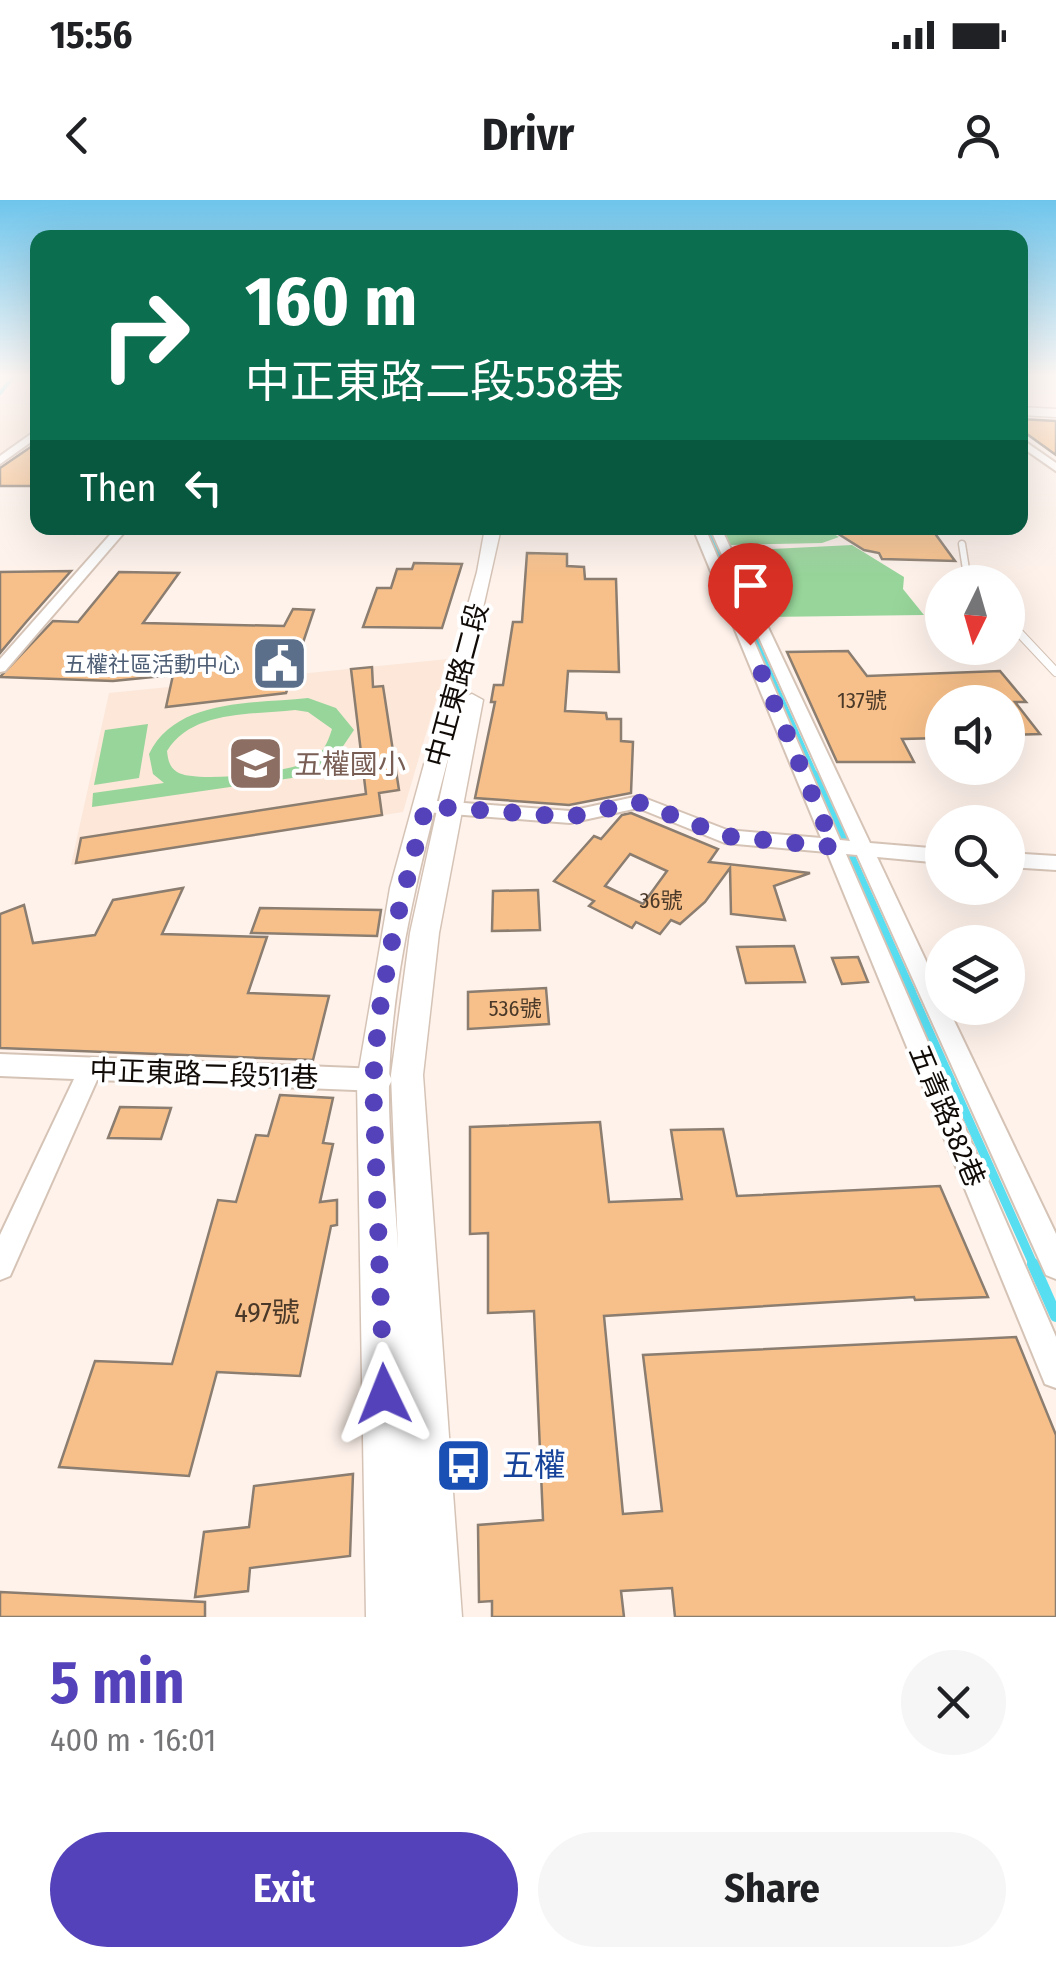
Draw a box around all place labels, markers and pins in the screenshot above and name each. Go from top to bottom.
pin [708,543,793,646]
public building icon: 五權社區活動中心 [249,634,309,694]
place label: 五權社區活動中心 [64,651,240,678]
school or university icon: 五權國小 [225,734,285,794]
place label: 五權國小 [294,748,406,781]
bus stop icon: 五權 [433,1435,493,1495]
place label: 五權 [502,1446,566,1484]

